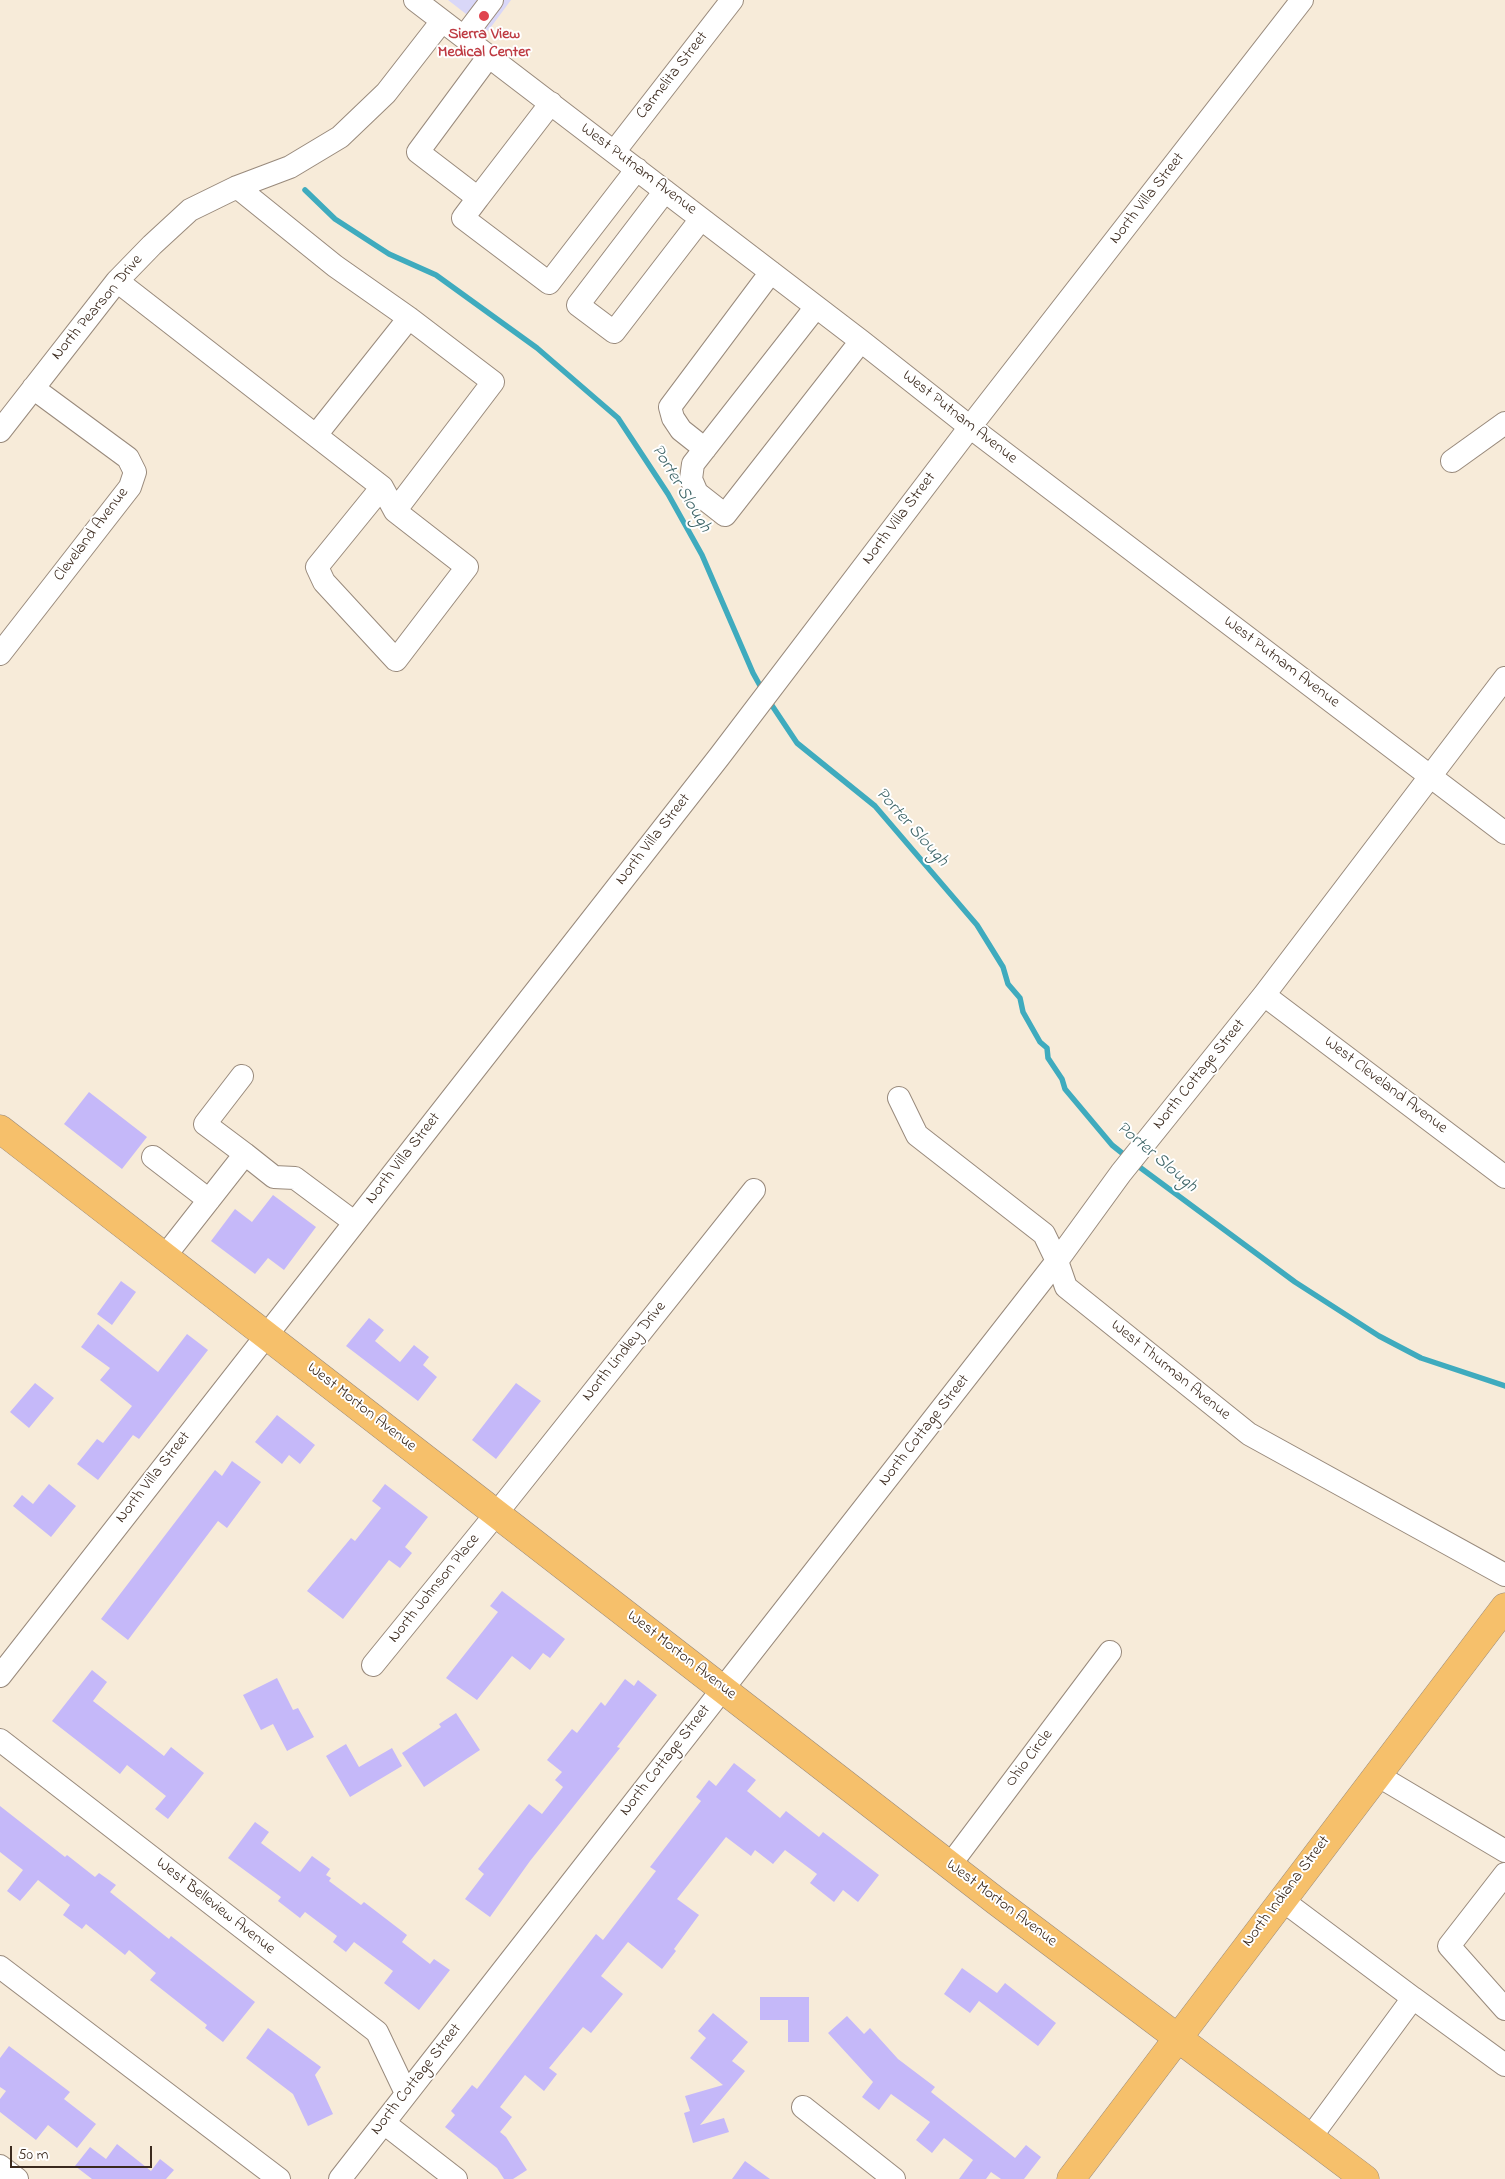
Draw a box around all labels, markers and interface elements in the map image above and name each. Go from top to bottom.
marker: Sierra View Medical Center [477,9,491,23]
place label: Sierra View Medical Center [438,25,530,63]
street label: Carmelita Street [633,28,713,124]
street label: West Putnam Avenue [576,120,700,220]
street label: North Villa Street [1106,150,1190,248]
street label: North Pearson Drive [48,251,148,365]
street label: West Putnam Avenue [898,367,1020,469]
water label: Porter Slough [645,441,715,537]
street label: North Villa Street [859,469,941,569]
street label: Cleveland Avenue [50,484,134,586]
street label: West Putnam Avenue [1219,613,1343,713]
water label: Porter Slough [870,784,952,872]
street label: North Villa Street [612,791,696,889]
street label: North Cottage Street [1150,1016,1250,1134]
street label: West Cleveland Avenue [1319,1033,1451,1139]
street label: North Villa Street [362,1110,446,1208]
water label: Porter Slough [1111,1118,1201,1198]
street label: North Lindley Drive [579,1298,671,1406]
street label: West Thurman Avenue [1106,1317,1234,1425]
street label: West Morton Avenue [302,1359,420,1457]
street label: North Cottage Street [875,1371,975,1491]
street label: North Villa Street [112,1429,196,1527]
street label: North Johnson Place [385,1531,485,1647]
street label: West Morton Avenue [622,1607,740,1705]
street label: North Cottage Street [616,1701,716,1821]
street label: Ohio Circle [1002,1727,1058,1791]
street label: North Indiana Street [1239,1833,1335,1951]
street label: West Belleview Avenue [152,1854,278,1960]
street label: West Morton Avenue [942,1856,1060,1952]
street label: North Cottage Street [367,2020,467,2140]
scale bar [12,2136,155,2168]
text: 50 m [18,2144,48,2166]

